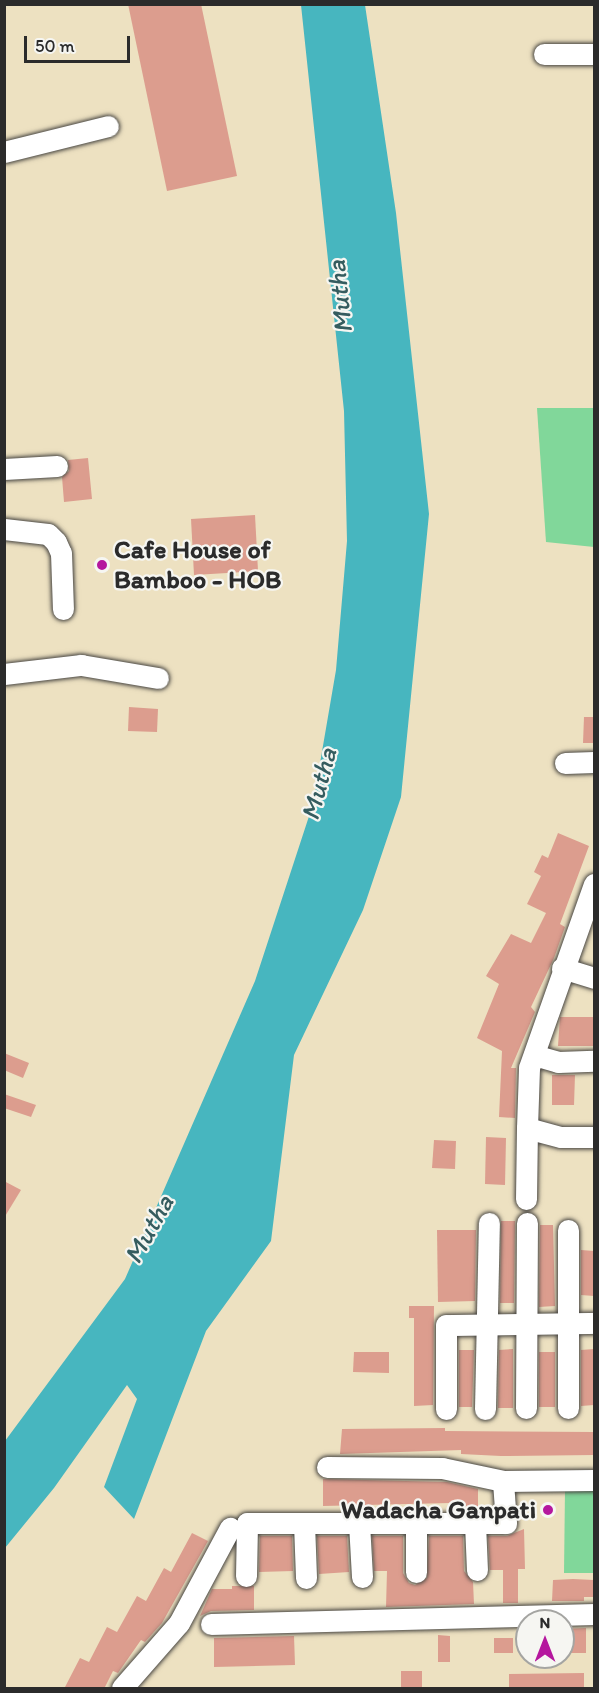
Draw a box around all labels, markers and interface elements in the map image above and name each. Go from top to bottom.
scale bar [27,24,134,62]
text: 50 m [35,35,75,57]
water label: Mutha [319,259,359,335]
place label: Cafe House of Bamboo - HOB [114,534,282,596]
marker: Cafe House of Bamboo - HOB [95,558,109,572]
water label: Mutha [293,744,343,824]
water label: Mutha [116,1189,180,1269]
place label: Wadacha Ganpati [341,1494,536,1526]
marker: Wadacha Ganpati [541,1503,555,1517]
north arrow [515,1609,575,1669]
text: N [540,1613,550,1632]

